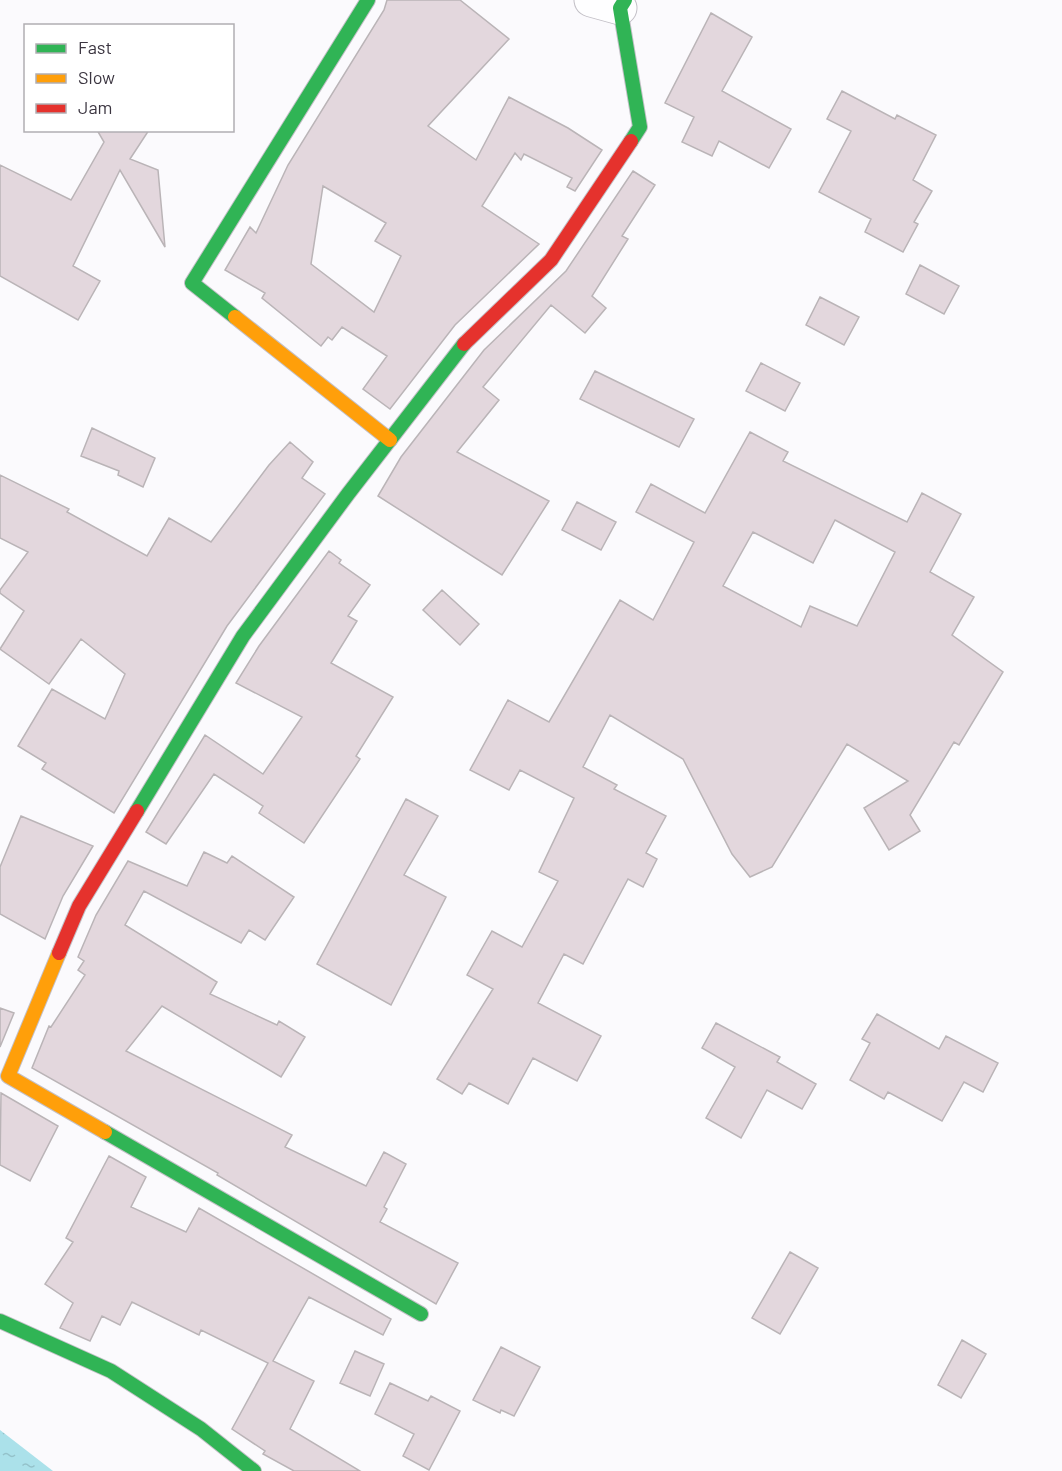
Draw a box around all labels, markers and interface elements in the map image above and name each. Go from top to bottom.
legend [24,24,234,132]
text: Fast [78,36,112,58]
text: Slow [78,66,115,88]
text: Jam [78,96,112,118]

